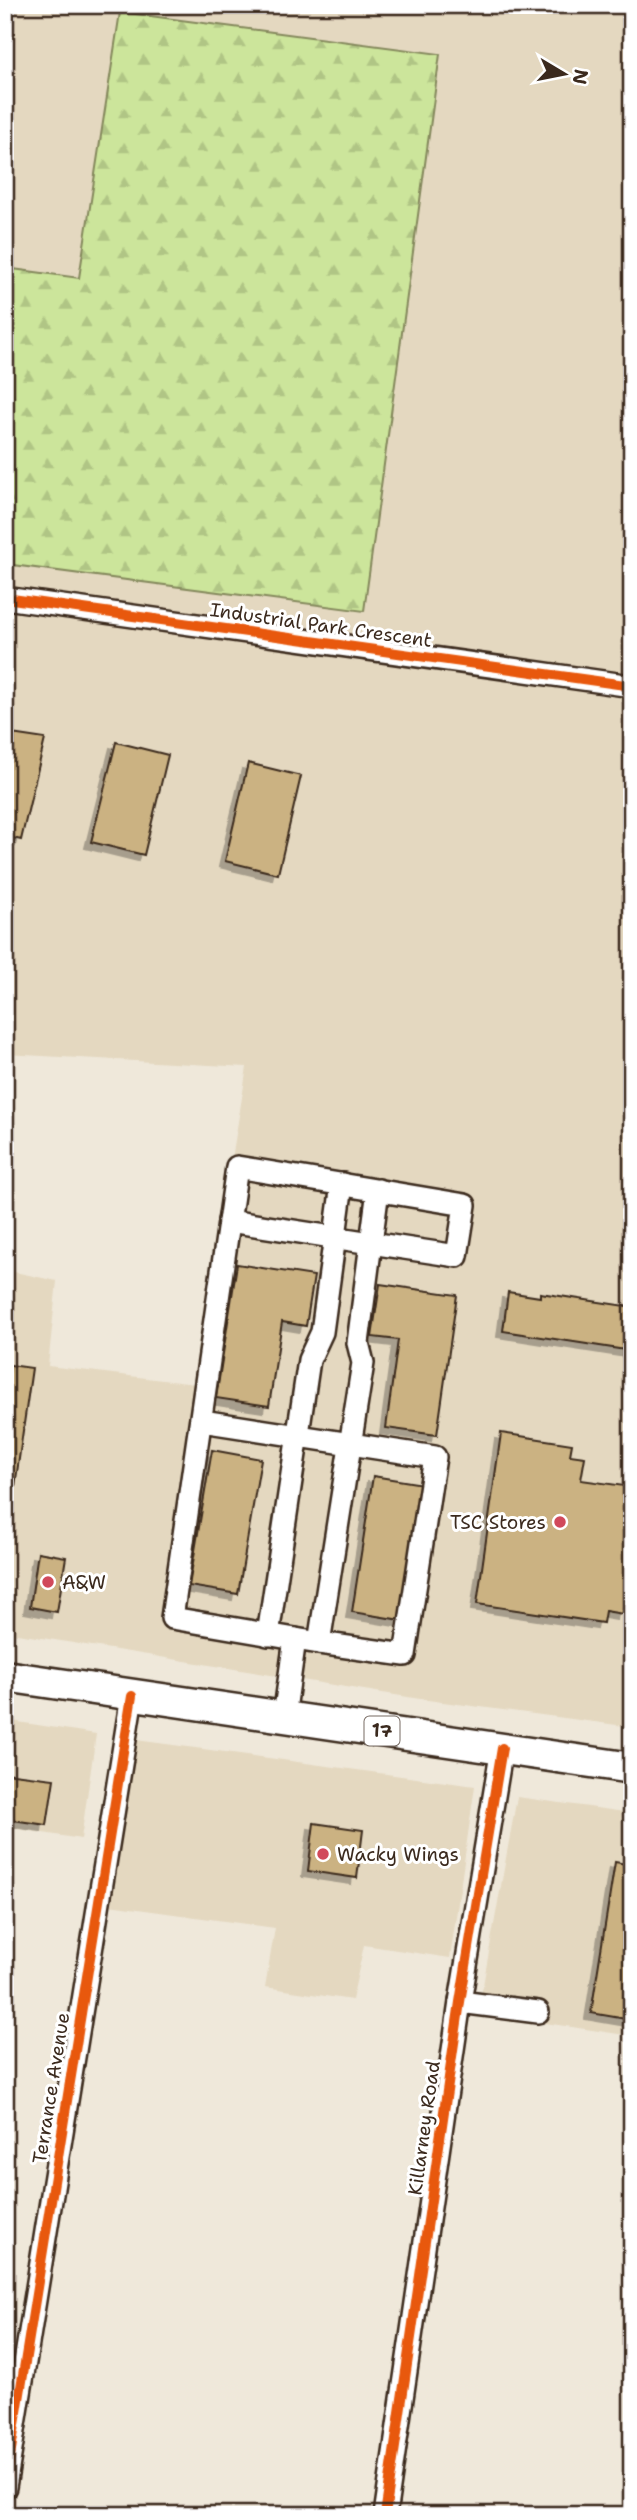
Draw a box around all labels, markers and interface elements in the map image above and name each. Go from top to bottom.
north arrow [528,38,598,108]
text: N [567,67,594,86]
street label: Industrial Park Crescent [208,597,434,653]
place label: TSC Stores [450,1510,546,1535]
marker: TSC Stores [552,1514,568,1530]
place label: A&W [62,1570,106,1595]
marker: A&W [40,1574,56,1590]
road number: 17 [364,1716,400,1746]
place label: Wacky Wings [337,1842,459,1867]
marker: Wacky Wings [315,1846,331,1862]
street label: Terrance Avenue [27,2011,75,2165]
street label: Killarney Road [402,2059,446,2197]

